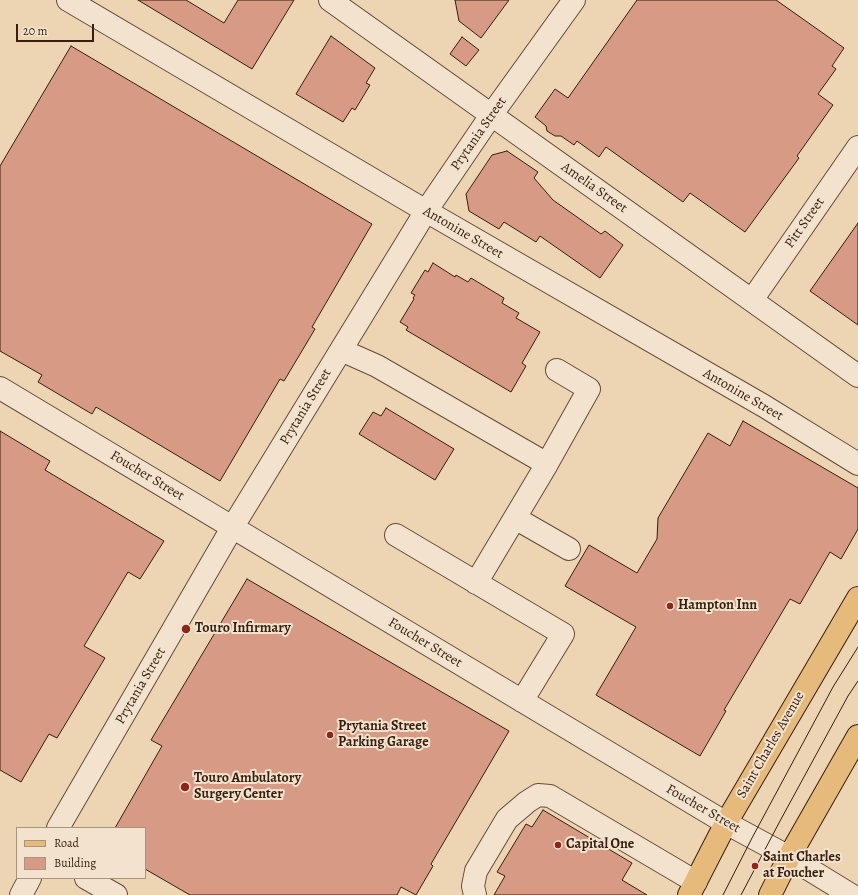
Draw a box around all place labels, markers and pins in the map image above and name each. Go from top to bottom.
place label: Hampton Inn [678,598,757,614]
marker: Hampton Inn [665,601,675,611]
place label: Touro Infirmary [195,621,291,637]
marker: Touro Infirmary [180,623,192,635]
place label: Prytania Street Parking Garage [338,719,429,752]
marker: Prytania Street Parking Garage [325,730,335,740]
place label: Touro Ambulatory Surgery Center [194,771,301,804]
marker: Touro Ambulatory Surgery Center [179,781,191,793]
place label: Capital One [566,837,634,853]
marker: Capital One [553,840,563,850]
place label: Saint Charles at Foucher [763,850,841,882]
marker: Saint Charles at Foucher [750,861,760,871]

